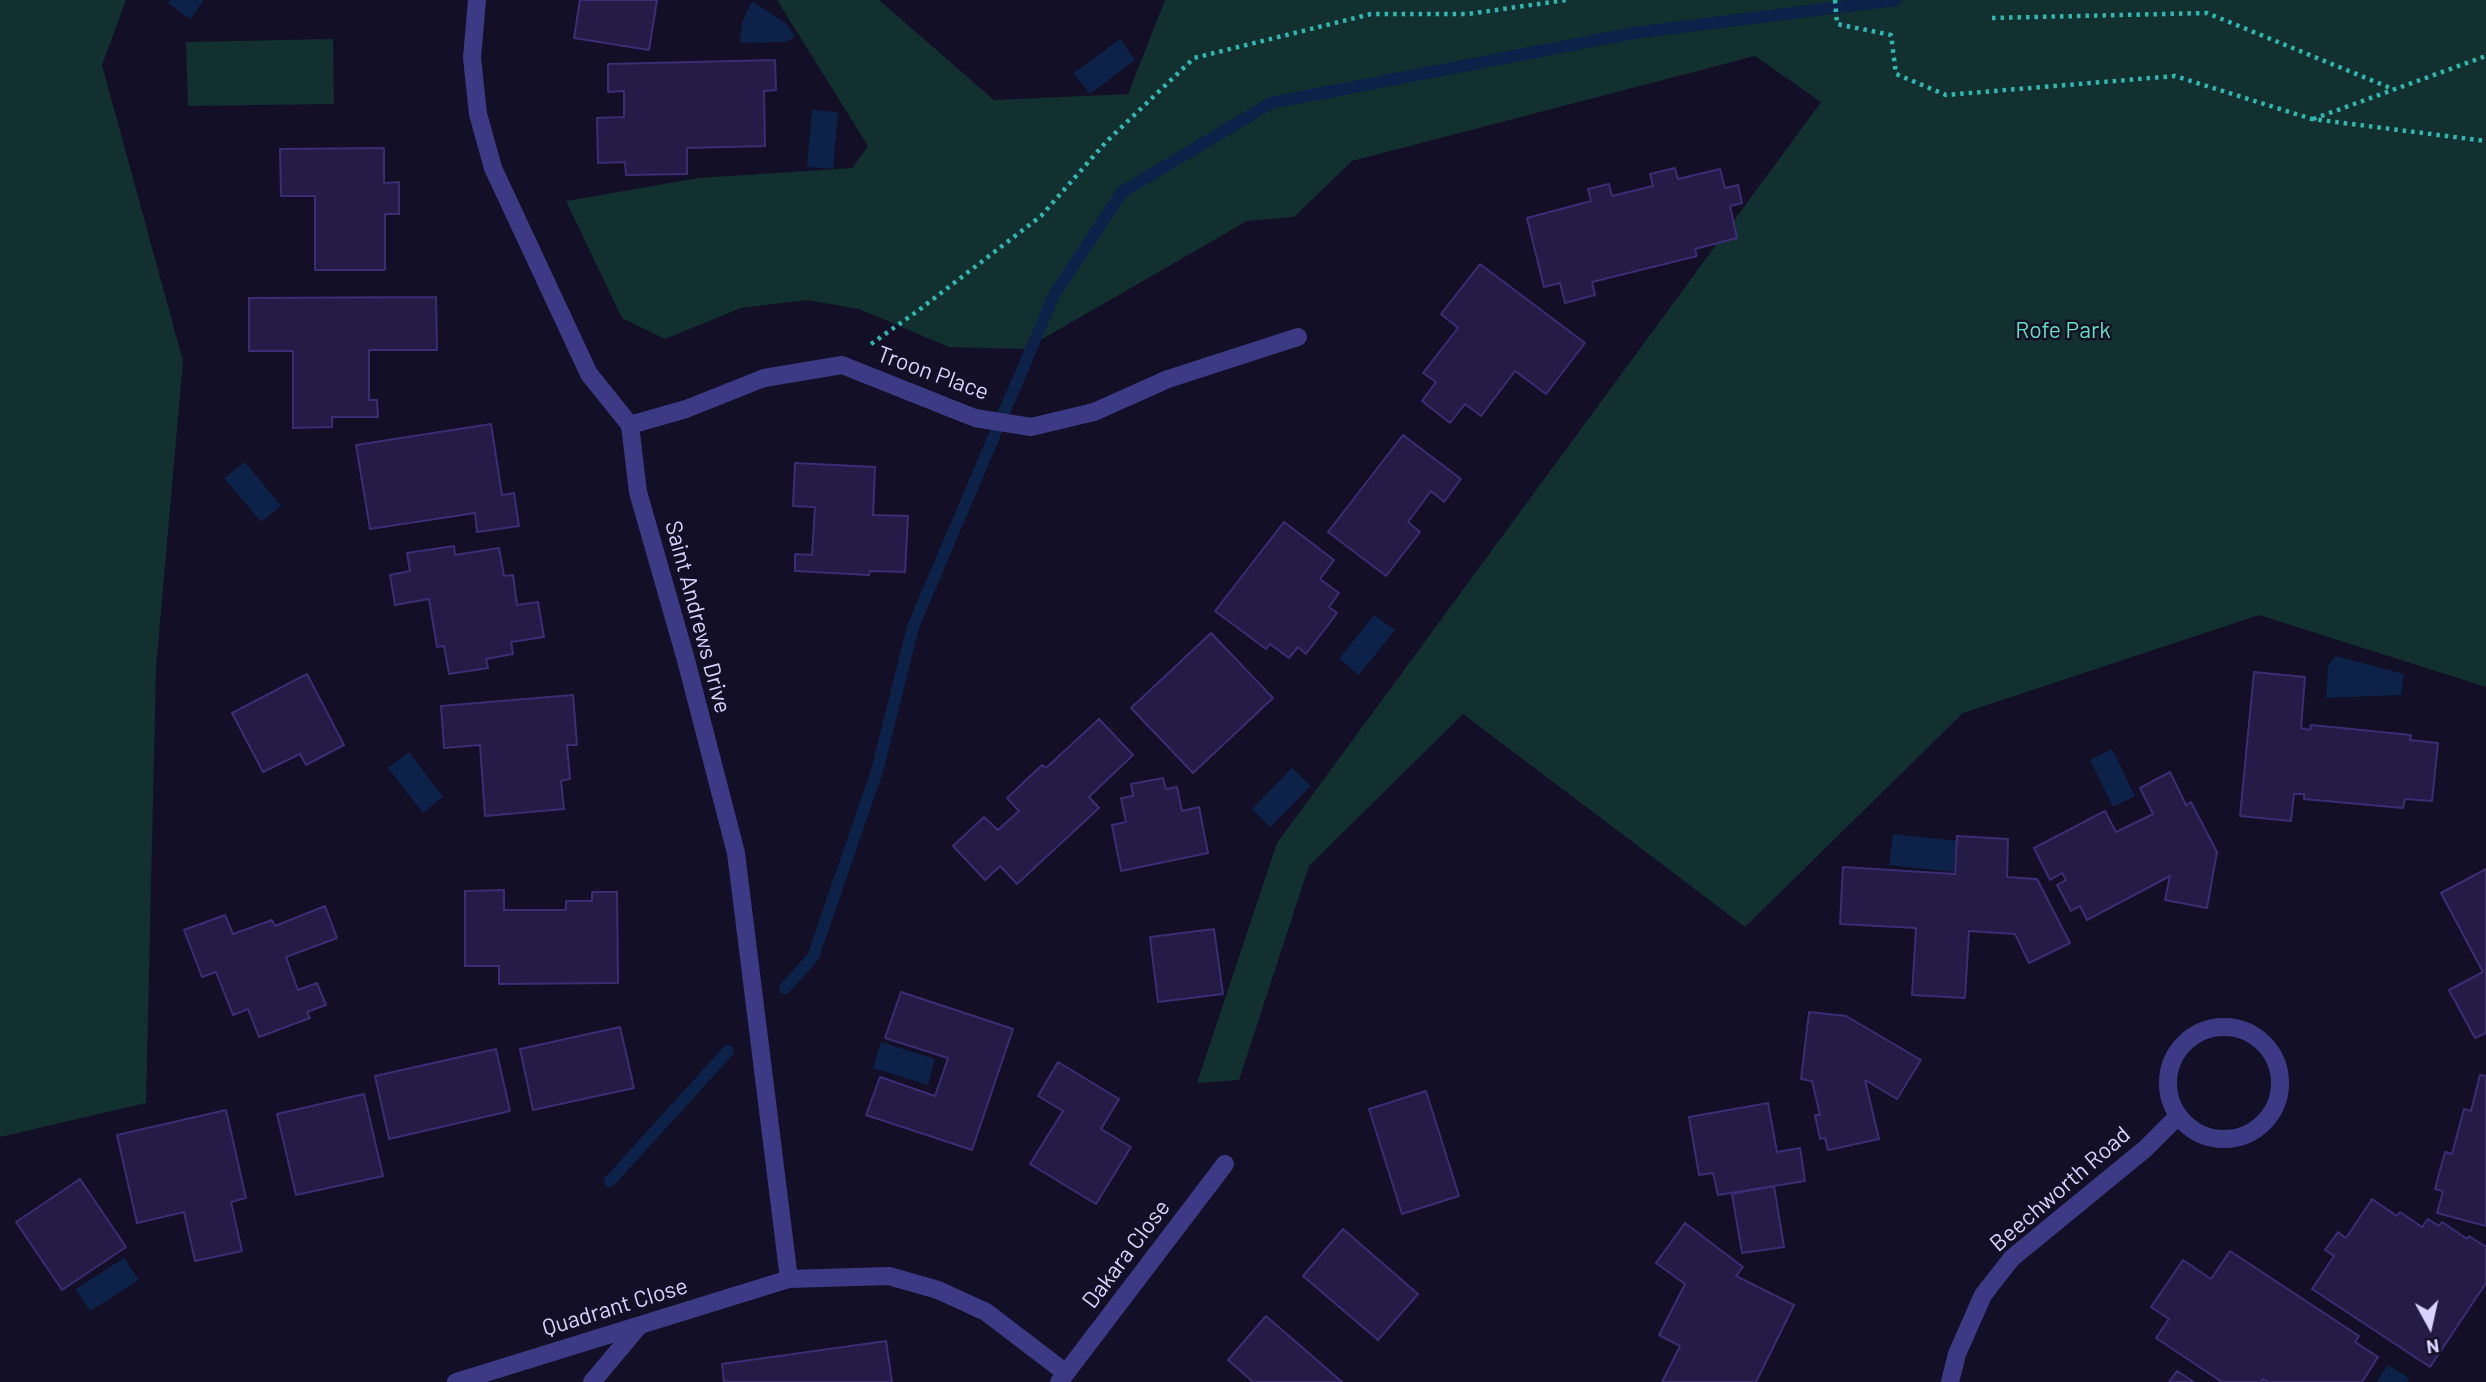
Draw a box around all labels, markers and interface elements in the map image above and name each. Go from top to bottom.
park label: Rofe Park [2015,316,2111,344]
street label: Troon Place [873,340,993,406]
street label: Saint Andrews Drive [659,518,737,716]
street label: Beechworth Road [1984,1121,2136,1257]
street label: Dakara Close [1076,1194,1176,1314]
street label: Quadrant Close [539,1272,691,1342]
north arrow [2395,1291,2465,1361]
text: N [2425,1335,2441,1360]

